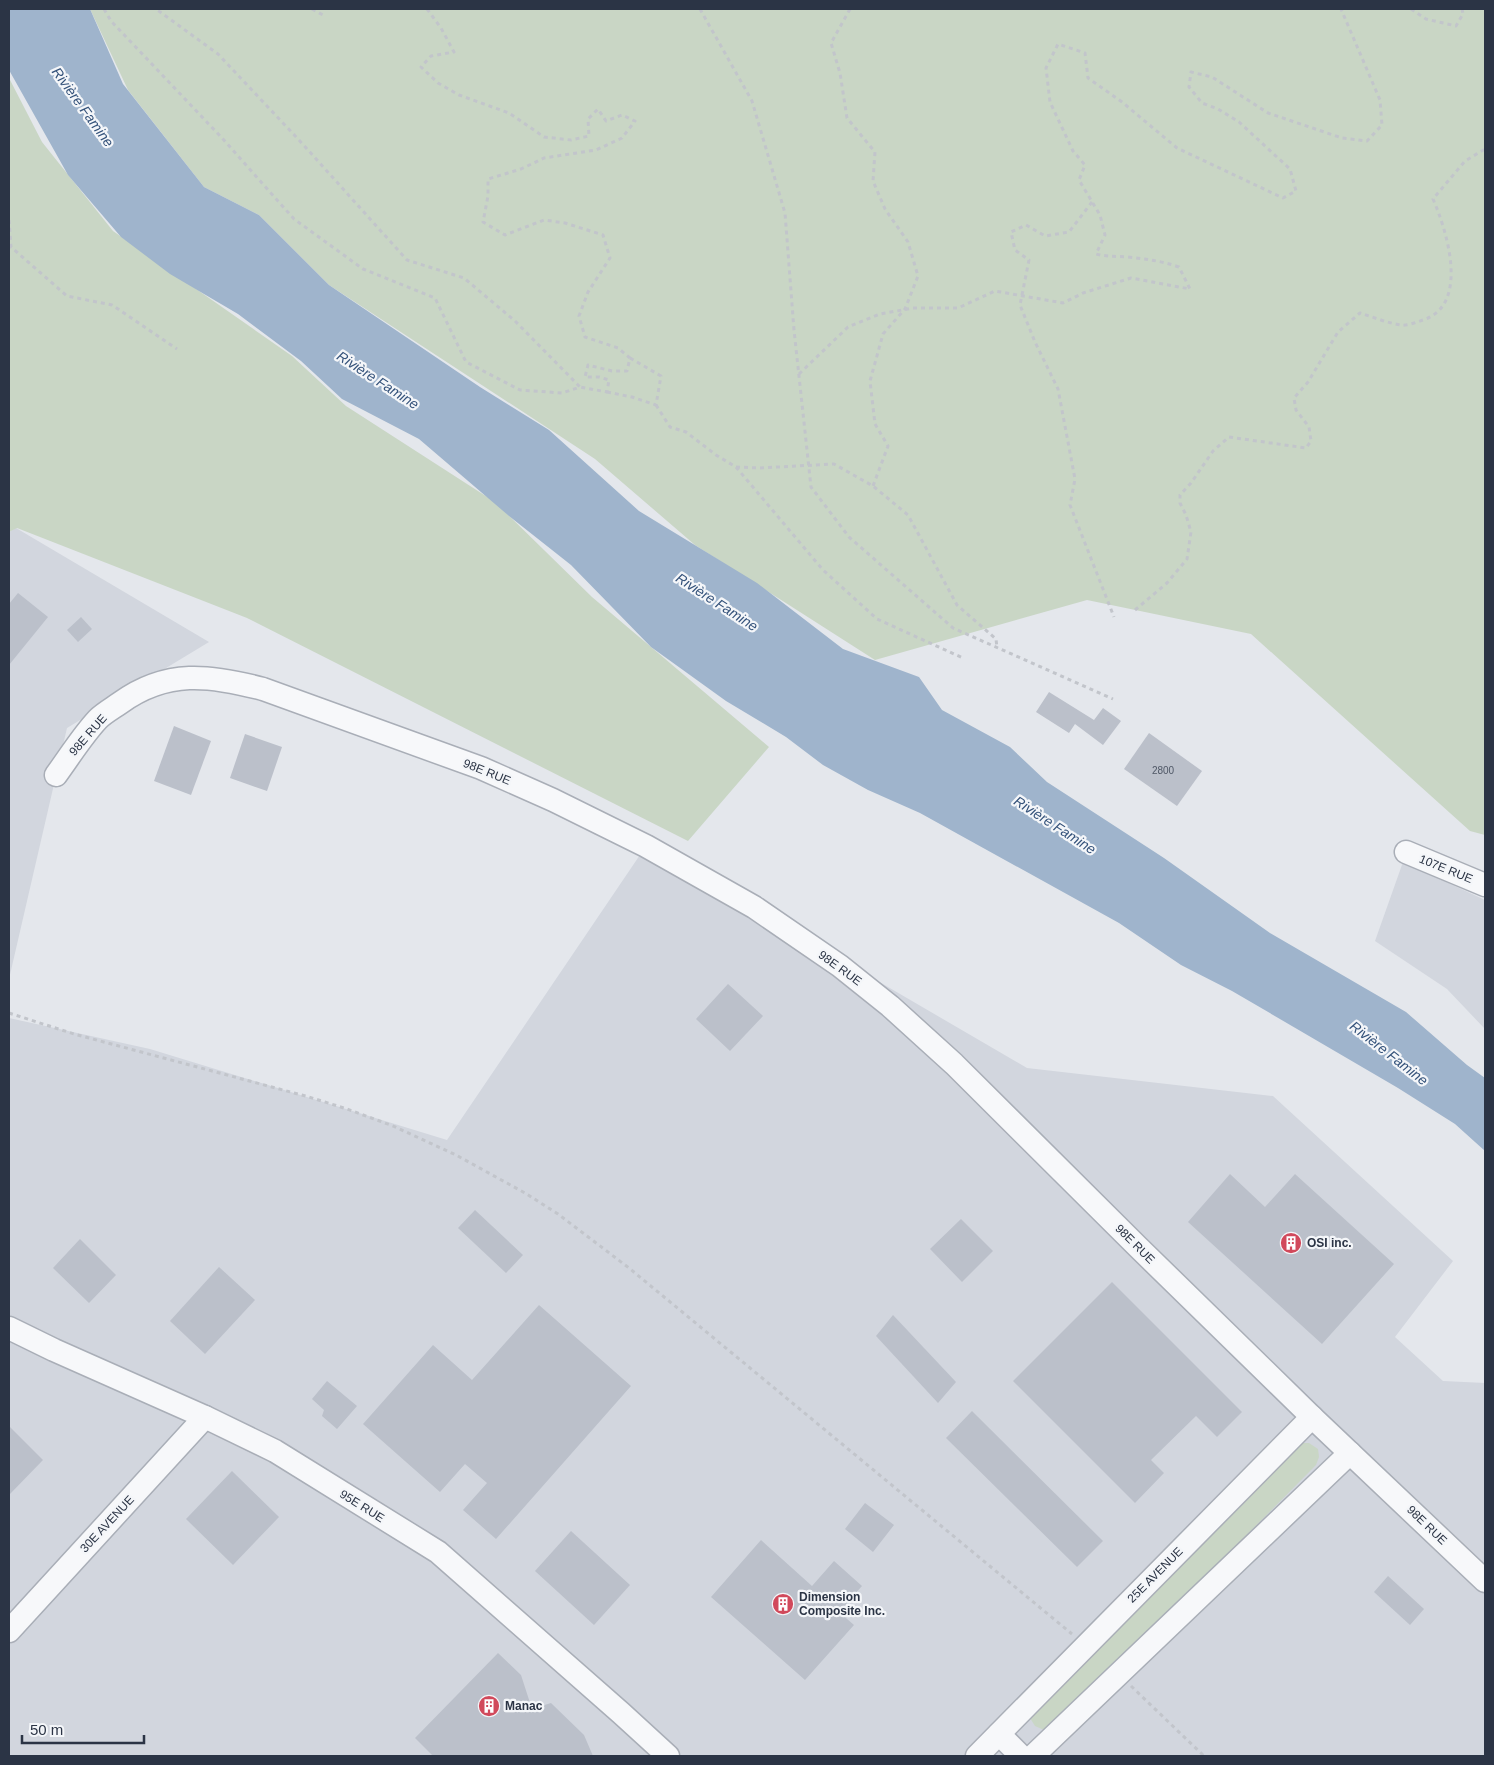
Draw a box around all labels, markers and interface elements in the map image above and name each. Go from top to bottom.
water label: Rivière Famine [49,64,117,150]
water label: Rivière Famine [334,348,422,412]
water label: Rivière Famine [673,570,761,634]
street label: 98E RUE [66,712,110,758]
street label: 98E RUE [461,756,513,788]
house number: 2800 [1152,765,1175,776]
water label: Rivière Famine [1011,793,1099,857]
street label: 107E RUE [1417,852,1475,886]
street label: 98E RUE [816,948,864,988]
water label: Rivière Famine [1347,1018,1431,1088]
street label: 98E RUE [1112,1221,1158,1267]
building icon: OSI inc. [1279,1231,1303,1255]
place label: OSI inc. [1307,1236,1352,1250]
street label: 95E RUE [337,1487,387,1525]
street label: 30E AVENUE [77,1493,137,1555]
street label: 98E RUE [1404,1503,1450,1547]
street label: 25E AVENUE [1124,1544,1186,1606]
place label: Dimension Composite Inc. [799,1590,885,1618]
building icon: Dimension Composite Inc. [771,1592,795,1616]
building icon: Manac [477,1694,501,1718]
place label: Manac [505,1699,543,1713]
scale bar [22,1712,145,1744]
text: 50 m [30,1721,63,1738]

